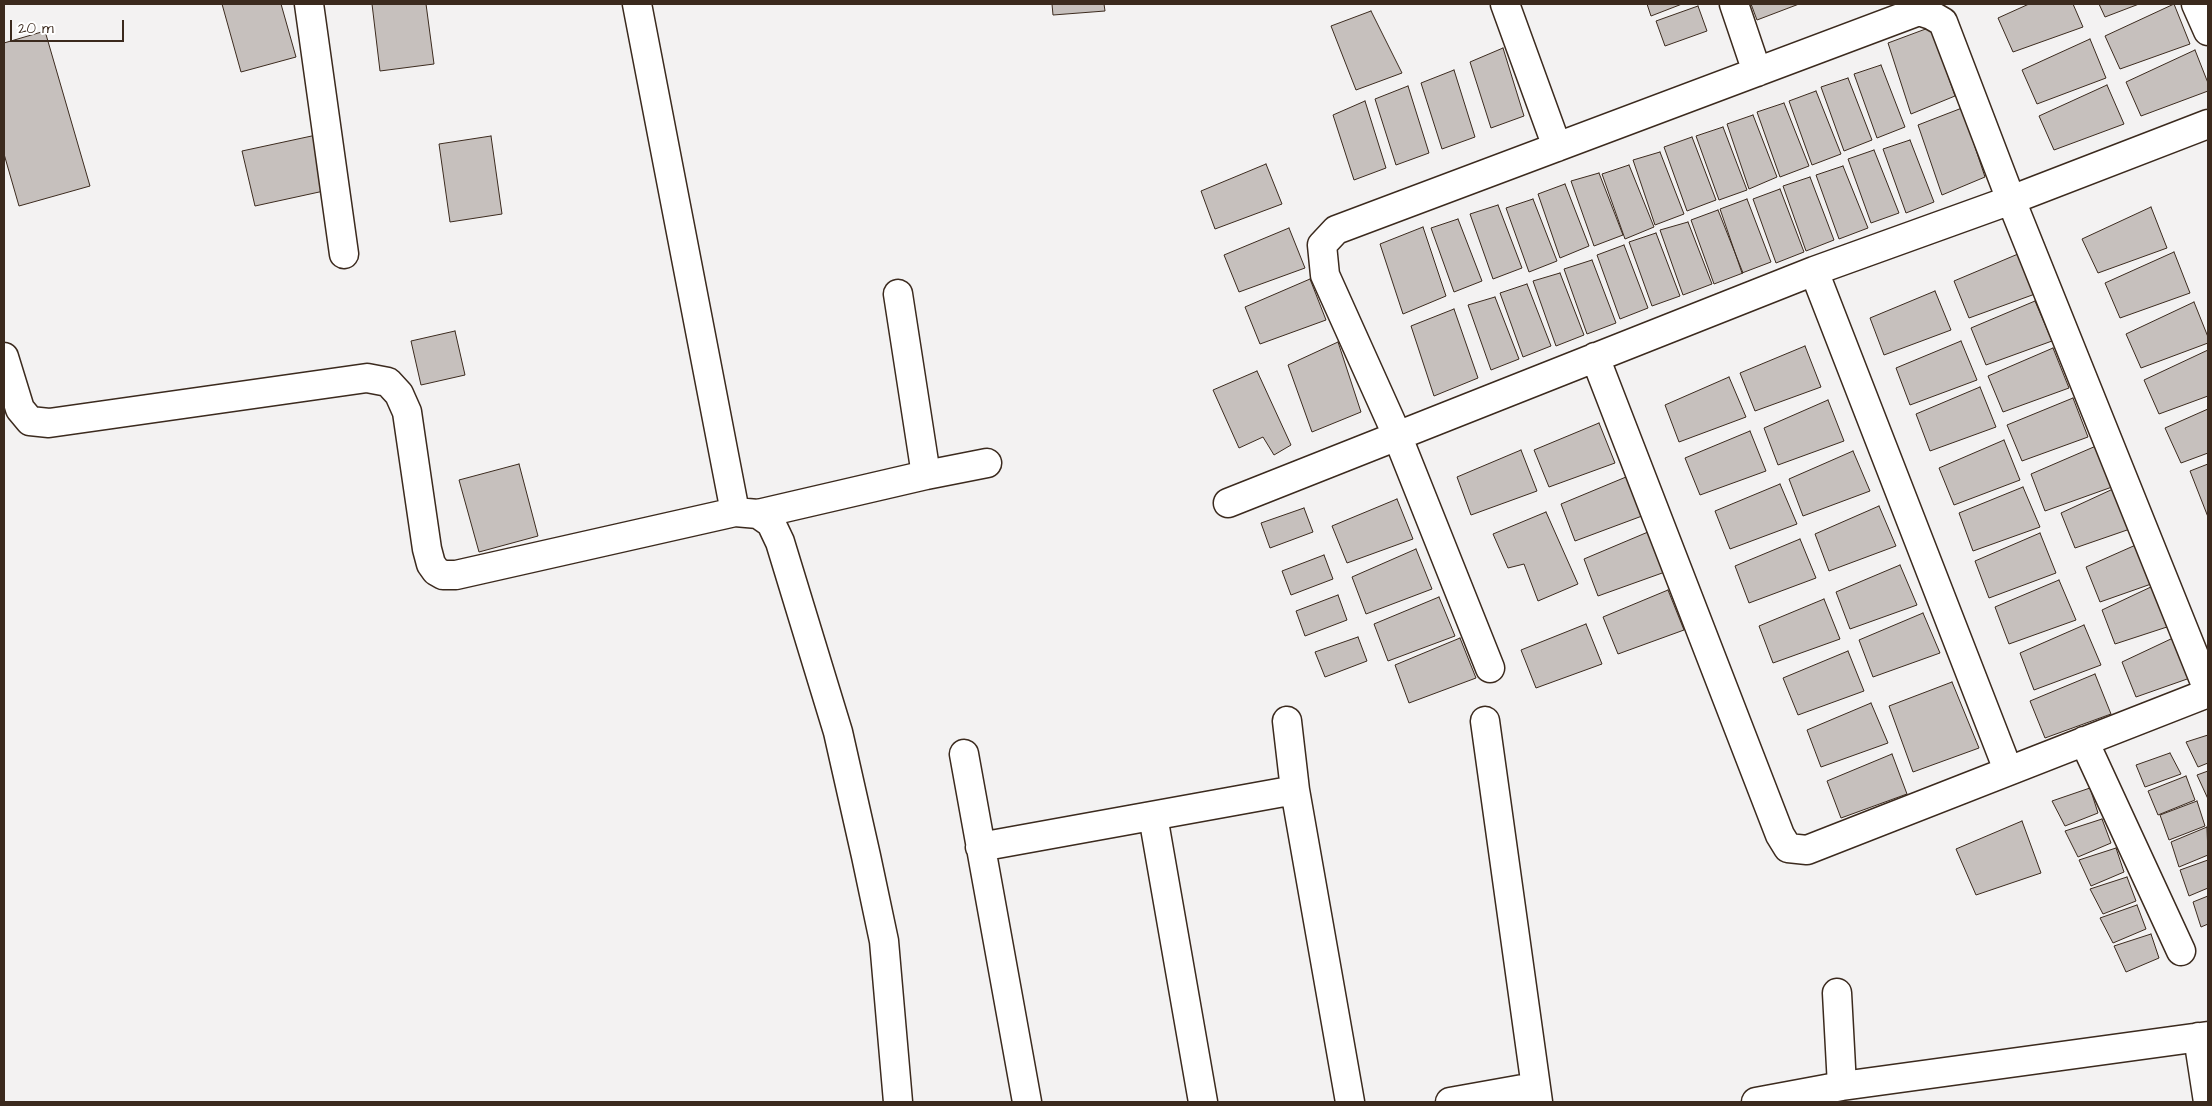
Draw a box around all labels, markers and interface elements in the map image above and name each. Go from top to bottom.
scale bar [12,10,126,42]
text: 20 m [18,18,54,39]

